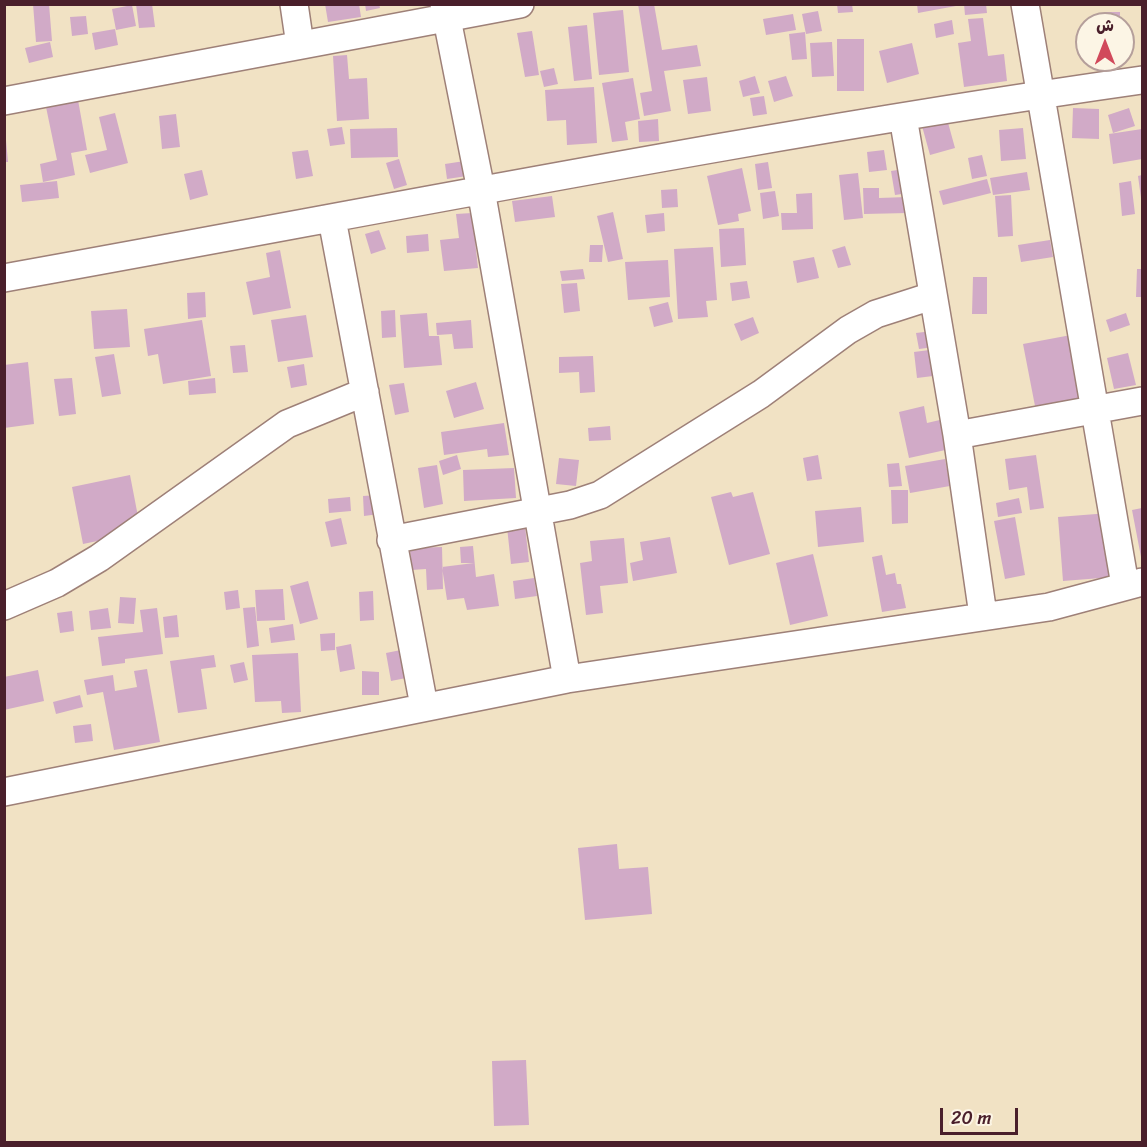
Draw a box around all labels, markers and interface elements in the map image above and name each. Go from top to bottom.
text: ش [1096,11,1114,40]
north arrow [1075,12,1135,72]
scale bar [943,1096,1021,1134]
text: 20 m [951,1102,991,1134]

